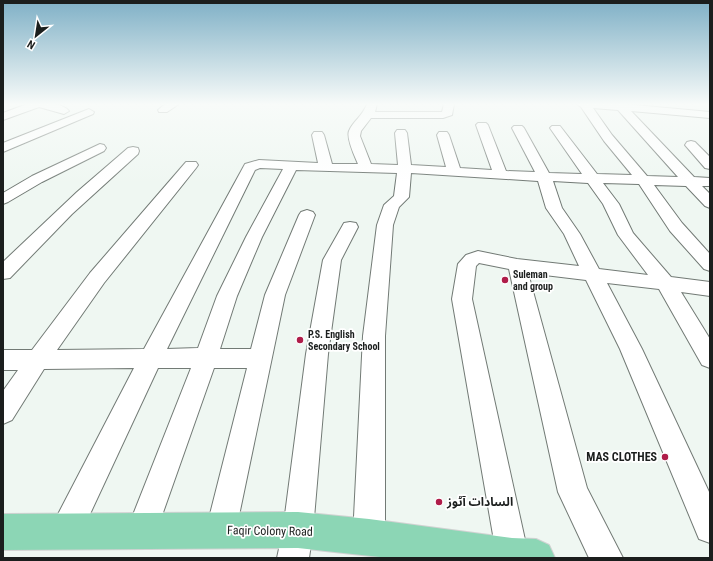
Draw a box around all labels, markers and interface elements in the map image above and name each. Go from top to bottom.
north arrow [16,16,56,56]
text: N [25,37,37,52]
place label: Suleman and group [513,269,553,292]
marker: Suleman and group [500,275,510,285]
place label: P.S. English Secondary School [308,329,380,352]
marker: P.S. English Secondary School [295,335,305,345]
place label: MAS CLOTHES [586,450,658,464]
marker: MAS CLOTHES [660,452,670,462]
place label: السادات آٹوز [446,495,513,509]
marker: السادات آٹوز [434,497,444,507]
street label: Faqir Colony Road [227,523,313,539]

